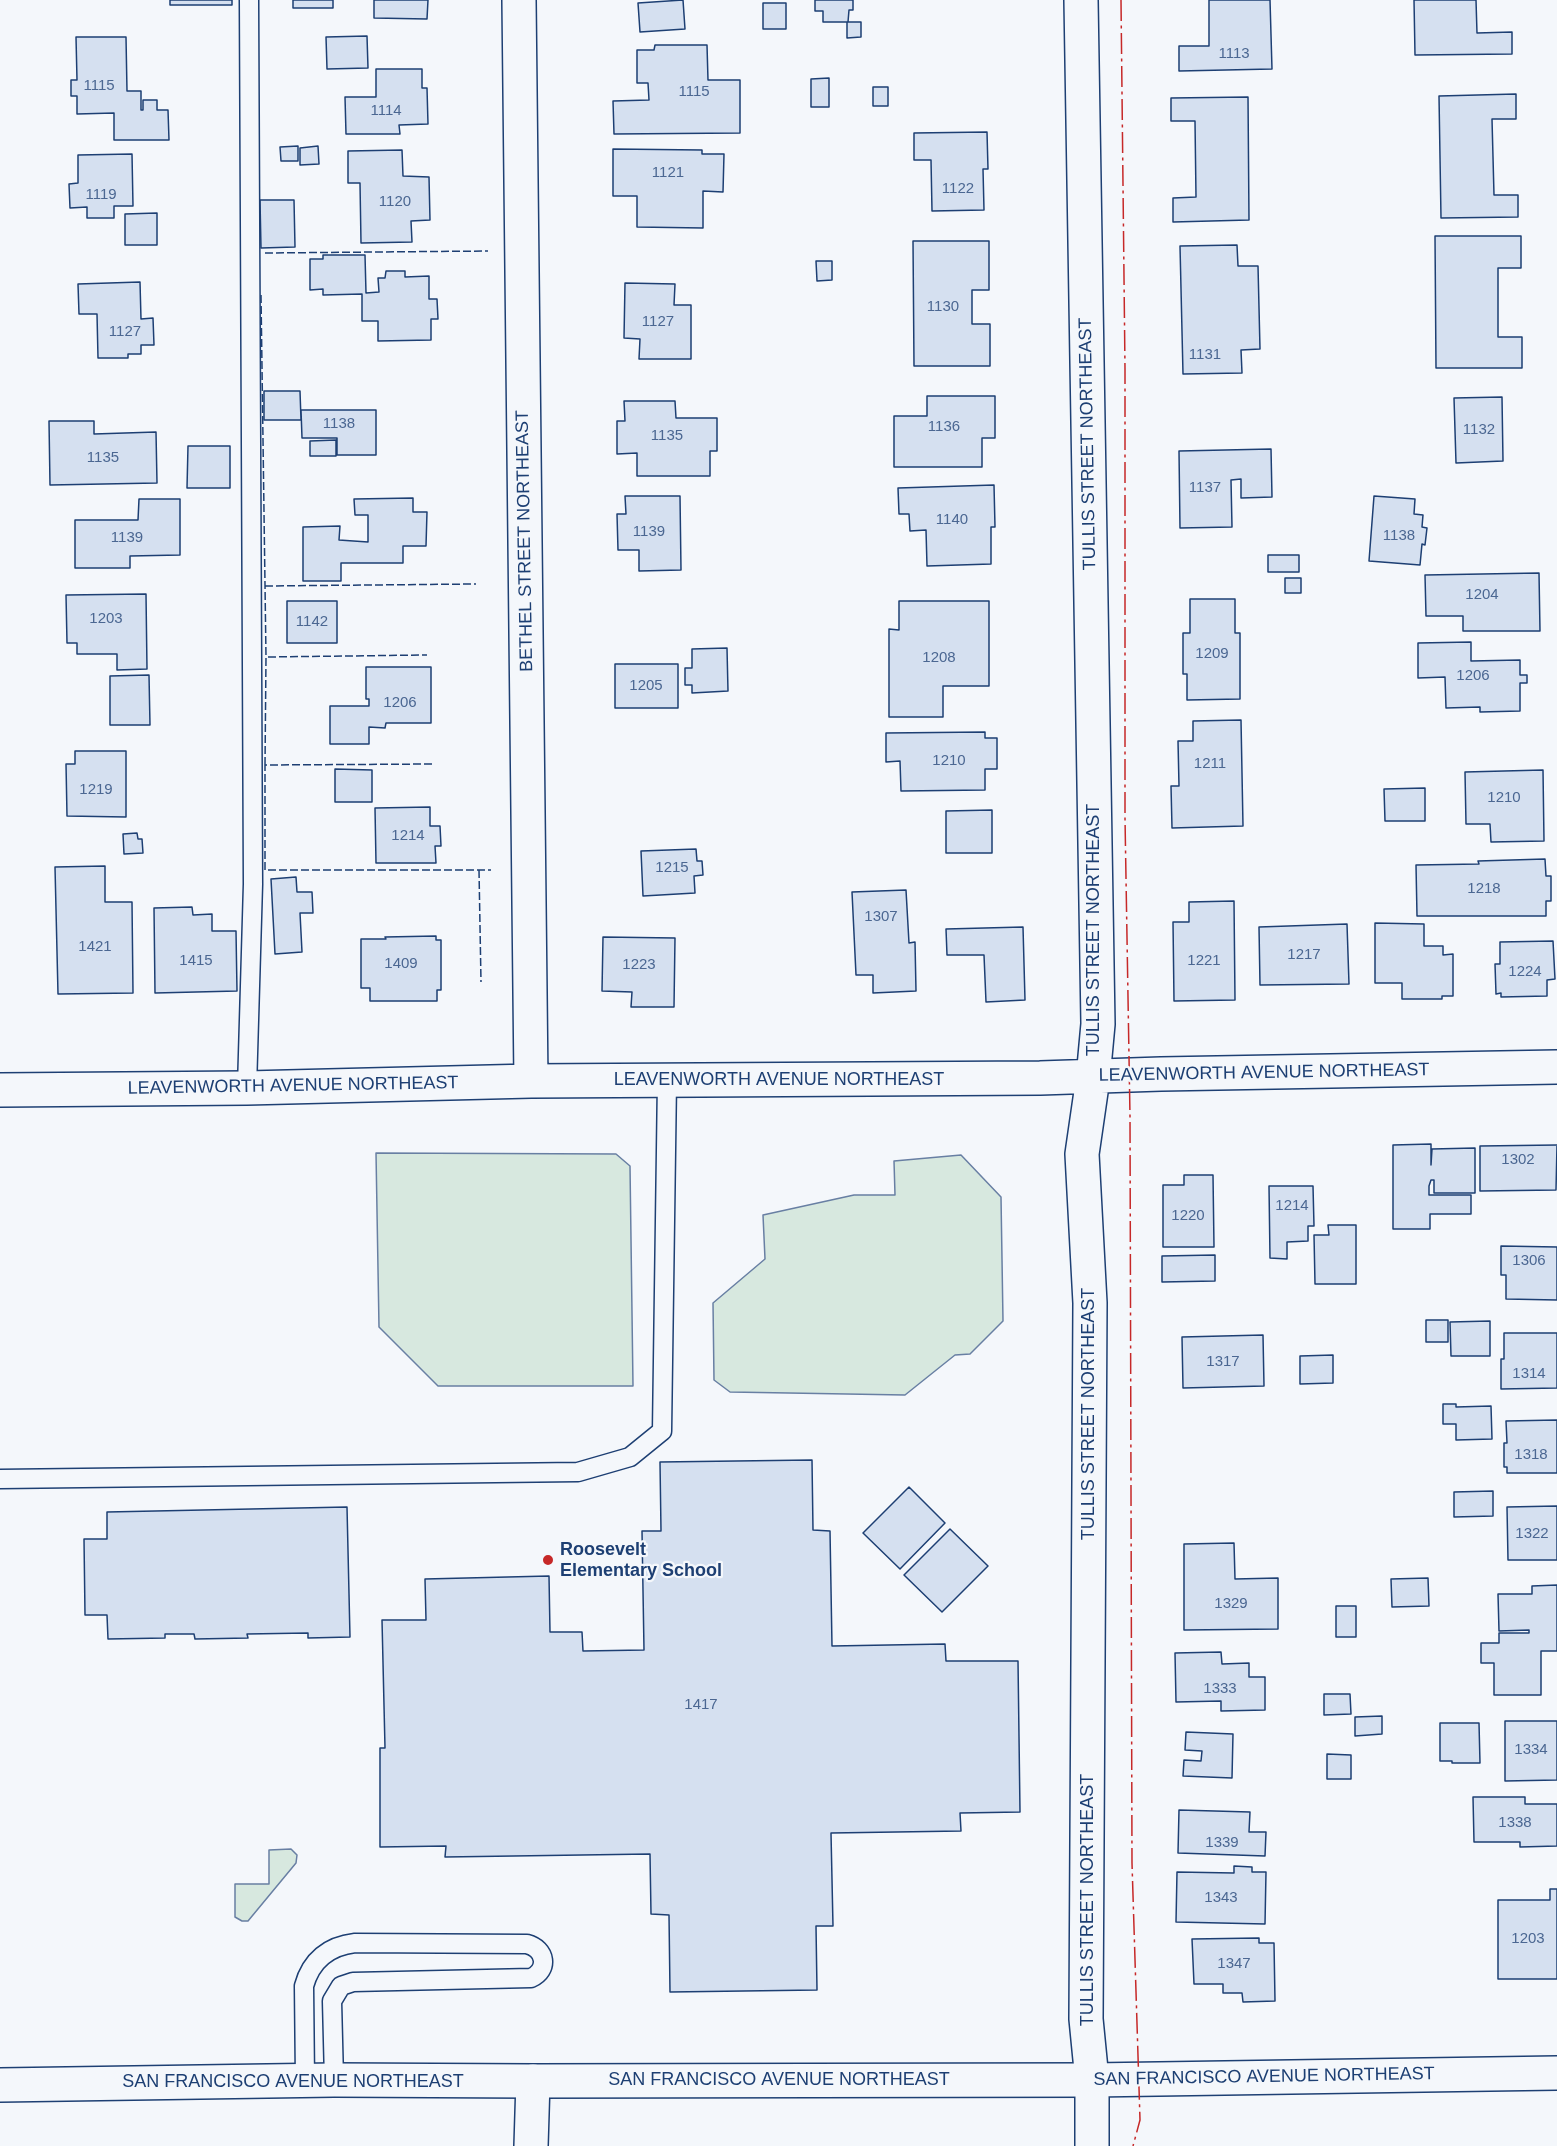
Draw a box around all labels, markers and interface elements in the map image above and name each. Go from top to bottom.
house number: 1113 [1218,45,1250,63]
house number: 1115 [83,77,115,95]
house number: 1115 [678,83,710,101]
house number: 1114 [370,102,402,120]
house number: 1121 [652,164,684,182]
house number: 1122 [942,180,974,198]
house number: 1119 [85,186,117,204]
house number: 1120 [379,193,411,211]
house number: 1130 [927,298,959,316]
house number: 1127 [642,313,674,331]
street label: TULLIS STREET NORTHEAST [1075,317,1101,571]
house number: 1127 [109,323,141,341]
house number: 1131 [1189,346,1221,364]
street label: BETHEL STREET NORTHEAST [512,410,538,672]
house number: 1138 [323,415,355,433]
house number: 1136 [928,418,960,436]
house number: 1132 [1463,421,1495,439]
house number: 1135 [651,427,683,445]
house number: 1135 [87,449,119,467]
house number: 1137 [1189,479,1221,497]
house number: 1140 [936,511,968,529]
house number: 1139 [633,523,665,541]
house number: 1138 [1383,527,1415,545]
house number: 1139 [111,529,143,547]
house number: 1204 [1465,586,1499,604]
house number: 1203 [89,610,123,628]
house number: 1142 [296,613,328,631]
house number: 1209 [1195,645,1229,663]
house number: 1208 [922,649,956,667]
house number: 1206 [1456,667,1490,685]
house number: 1205 [629,677,663,695]
house number: 1206 [383,694,417,712]
house number: 1210 [932,752,966,770]
house number: 1211 [1194,755,1226,773]
house number: 1219 [79,781,113,799]
house number: 1210 [1487,789,1521,807]
street label: TULLIS STREET NORTHEAST [1083,804,1105,1056]
house number: 1214 [391,827,425,845]
house number: 1215 [655,859,689,877]
house number: 1218 [1467,880,1501,898]
house number: 1307 [864,908,898,926]
house number: 1421 [78,938,112,956]
house number: 1217 [1287,946,1321,964]
house number: 1415 [179,952,213,970]
house number: 1221 [1187,952,1221,970]
house number: 1409 [384,955,418,973]
house number: 1223 [622,956,656,974]
house number: 1224 [1508,963,1542,981]
street label: LEAVENWORTH AVENUE NORTHEAST [1098,1059,1430,1087]
street label: LEAVENWORTH AVENUE NORTHEAST [614,1069,944,1091]
street label: LEAVENWORTH AVENUE NORTHEAST [127,1072,459,1100]
house number: 1302 [1501,1151,1535,1169]
house number: 1214 [1275,1197,1309,1215]
house number: 1220 [1171,1207,1205,1225]
house number: 1306 [1512,1252,1546,1270]
street label: TULLIS STREET NORTHEAST [1078,1288,1100,1540]
house number: 1317 [1206,1353,1240,1371]
house number: 1314 [1512,1365,1546,1383]
house number: 1318 [1514,1446,1548,1464]
house number: 1322 [1515,1525,1549,1543]
place label: Roosevelt Elementary School [560,1539,722,1582]
marker: Roosevelt Elementary School [541,1553,555,1567]
house number: 1329 [1214,1595,1248,1613]
house number: 1333 [1203,1680,1237,1698]
house number: 1417 [684,1696,718,1714]
house number: 1334 [1514,1741,1548,1759]
street label: TULLIS STREET NORTHEAST [1077,1774,1099,2026]
house number: 1338 [1498,1814,1532,1832]
house number: 1339 [1205,1834,1239,1852]
house number: 1343 [1204,1889,1238,1907]
house number: 1203 [1511,1930,1545,1948]
house number: 1347 [1217,1955,1251,1973]
street label: SAN FRANCISCO AVENUE NORTHEAST [1093,2063,1435,2091]
street label: SAN FRANCISCO AVENUE NORTHEAST [608,2069,950,2091]
street label: SAN FRANCISCO AVENUE NORTHEAST [122,2071,464,2093]

